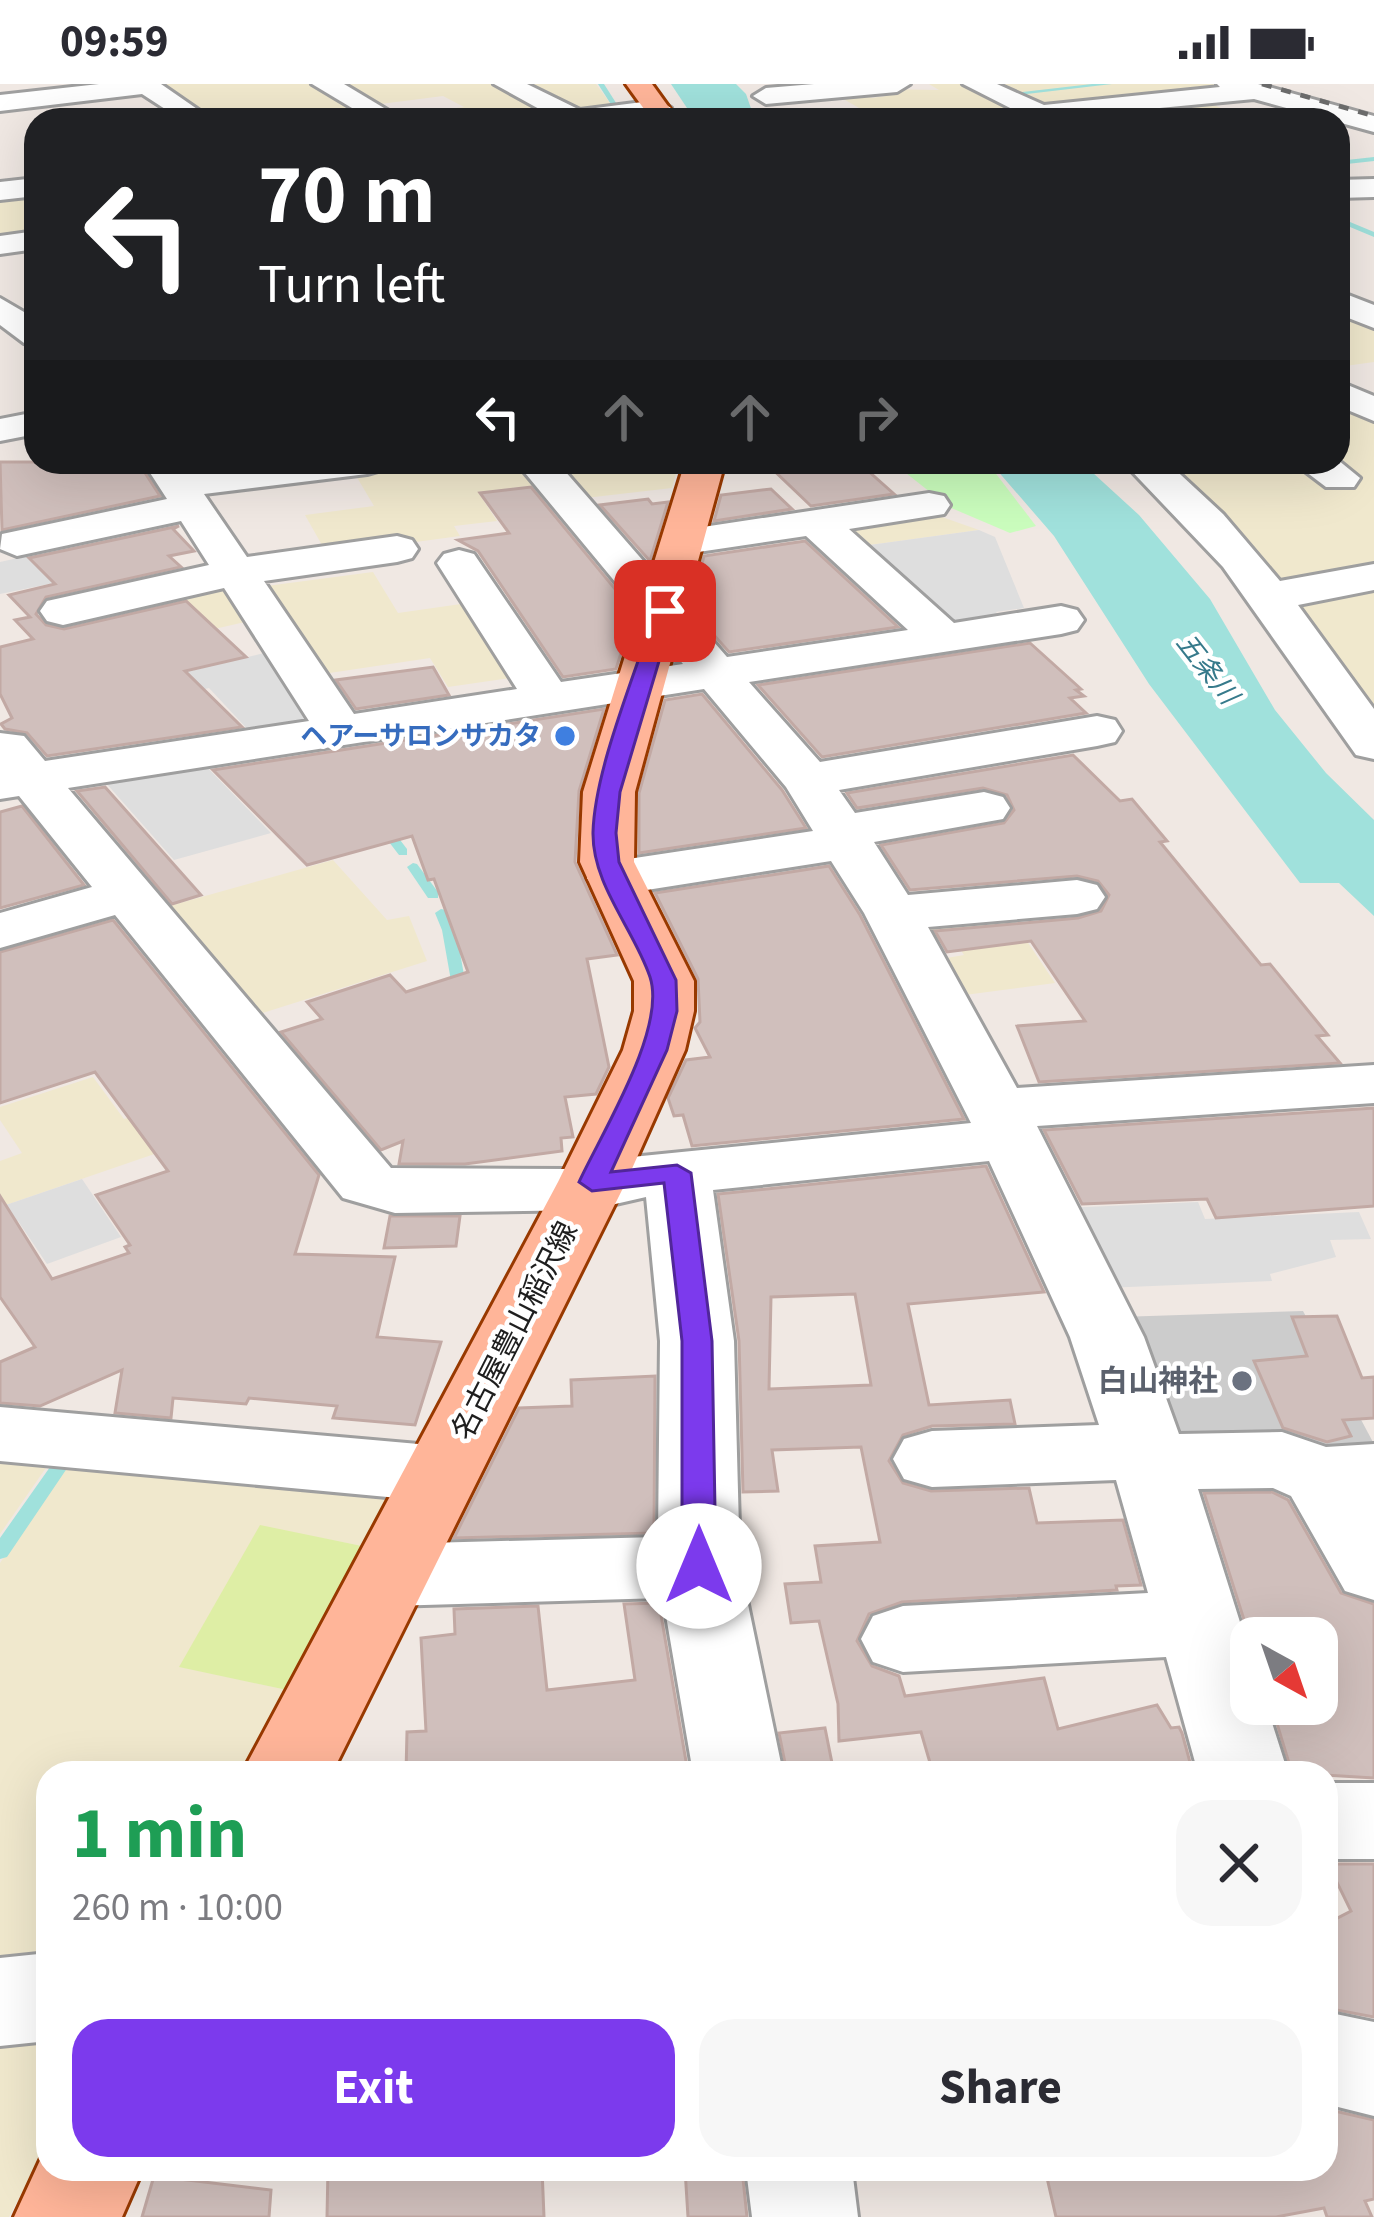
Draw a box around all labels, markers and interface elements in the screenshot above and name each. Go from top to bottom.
text: 09:59 [60,10,169,74]
text: 70 m [258,136,436,256]
icon: left [60,156,216,312]
text: Turn left [258,247,445,324]
icon: left [465,384,531,450]
icon: ahead [591,384,657,450]
icon: ahead [717,384,783,450]
icon: right [843,384,909,450]
pin [614,560,716,662]
icon: arrive [632,578,698,644]
water label: 五条川 [1167,625,1249,715]
place label: ヘアーサロンサカタ [300,717,541,756]
marker: ヘアーサロンサカタ [552,723,578,749]
street label: 名古屋豊山稲沢線 [441,1214,589,1448]
place label: 白山神社 [1098,1360,1218,1403]
marker: 白山神社 [1229,1368,1255,1394]
position arrow [636,1503,762,1629]
north arrow [1230,1617,1338,1725]
map controls [1230,1617,1338,1725]
text: 1 min [72,1783,247,1886]
button: close [1176,1800,1302,1926]
text: 260 m · 10:00 [72,1880,283,1936]
button: Exit [72,2019,675,2157]
button: Share [699,2019,1302,2157]

